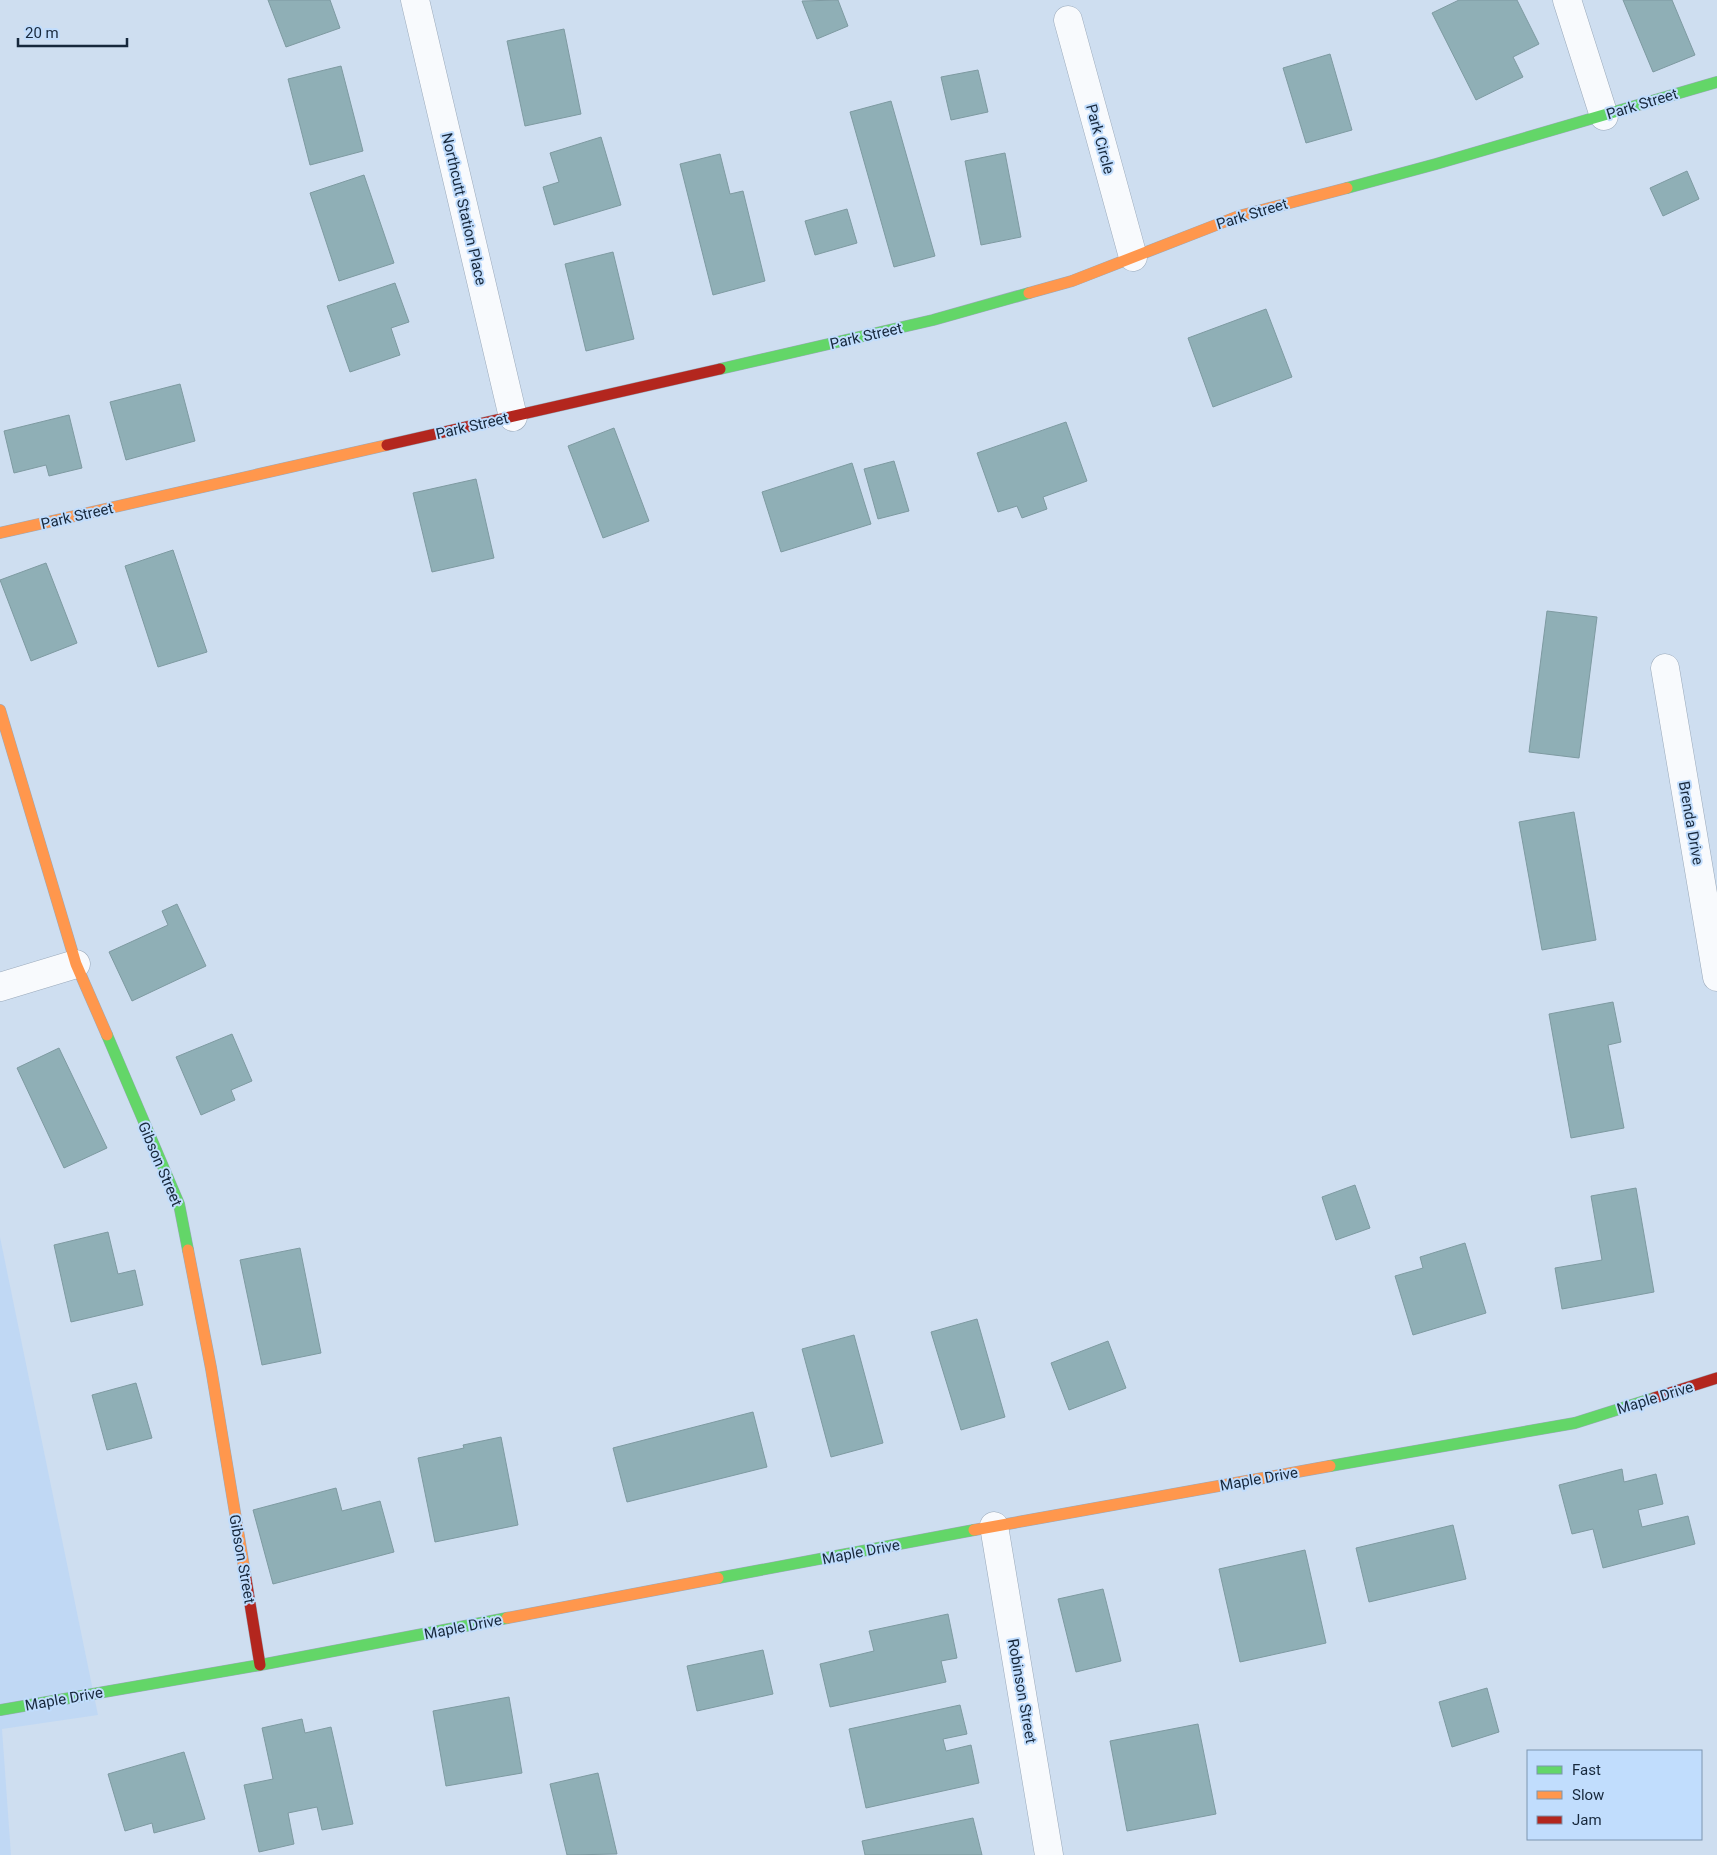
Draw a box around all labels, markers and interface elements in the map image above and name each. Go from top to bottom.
scale bar [18,15,126,47]
text: 20 m [25,24,59,42]
street label: Park Street [1604,85,1680,123]
street label: Park Circle [1082,102,1118,176]
street label: Northcutt Station Place [438,131,490,287]
street label: Park Street [1214,195,1290,233]
street label: Park Street [828,319,904,353]
street label: Park Street [434,409,510,443]
street label: Park Street [39,499,115,533]
street label: Brenda Drive [1675,780,1707,866]
street label: Gibson Street [134,1119,186,1209]
street label: Maple Drive [1615,1378,1695,1418]
street label: Maple Drive [1219,1463,1299,1495]
street label: Gibson Street [225,1513,259,1605]
street label: Maple Drive [821,1536,901,1568]
street label: Maple Drive [423,1611,503,1643]
street label: Robinson Street [1004,1637,1040,1745]
street label: Maple Drive [24,1683,104,1715]
legend [1527,1750,1702,1840]
text: Fast [1572,1761,1601,1779]
text: Slow [1572,1786,1604,1804]
text: Jam [1572,1811,1602,1829]

